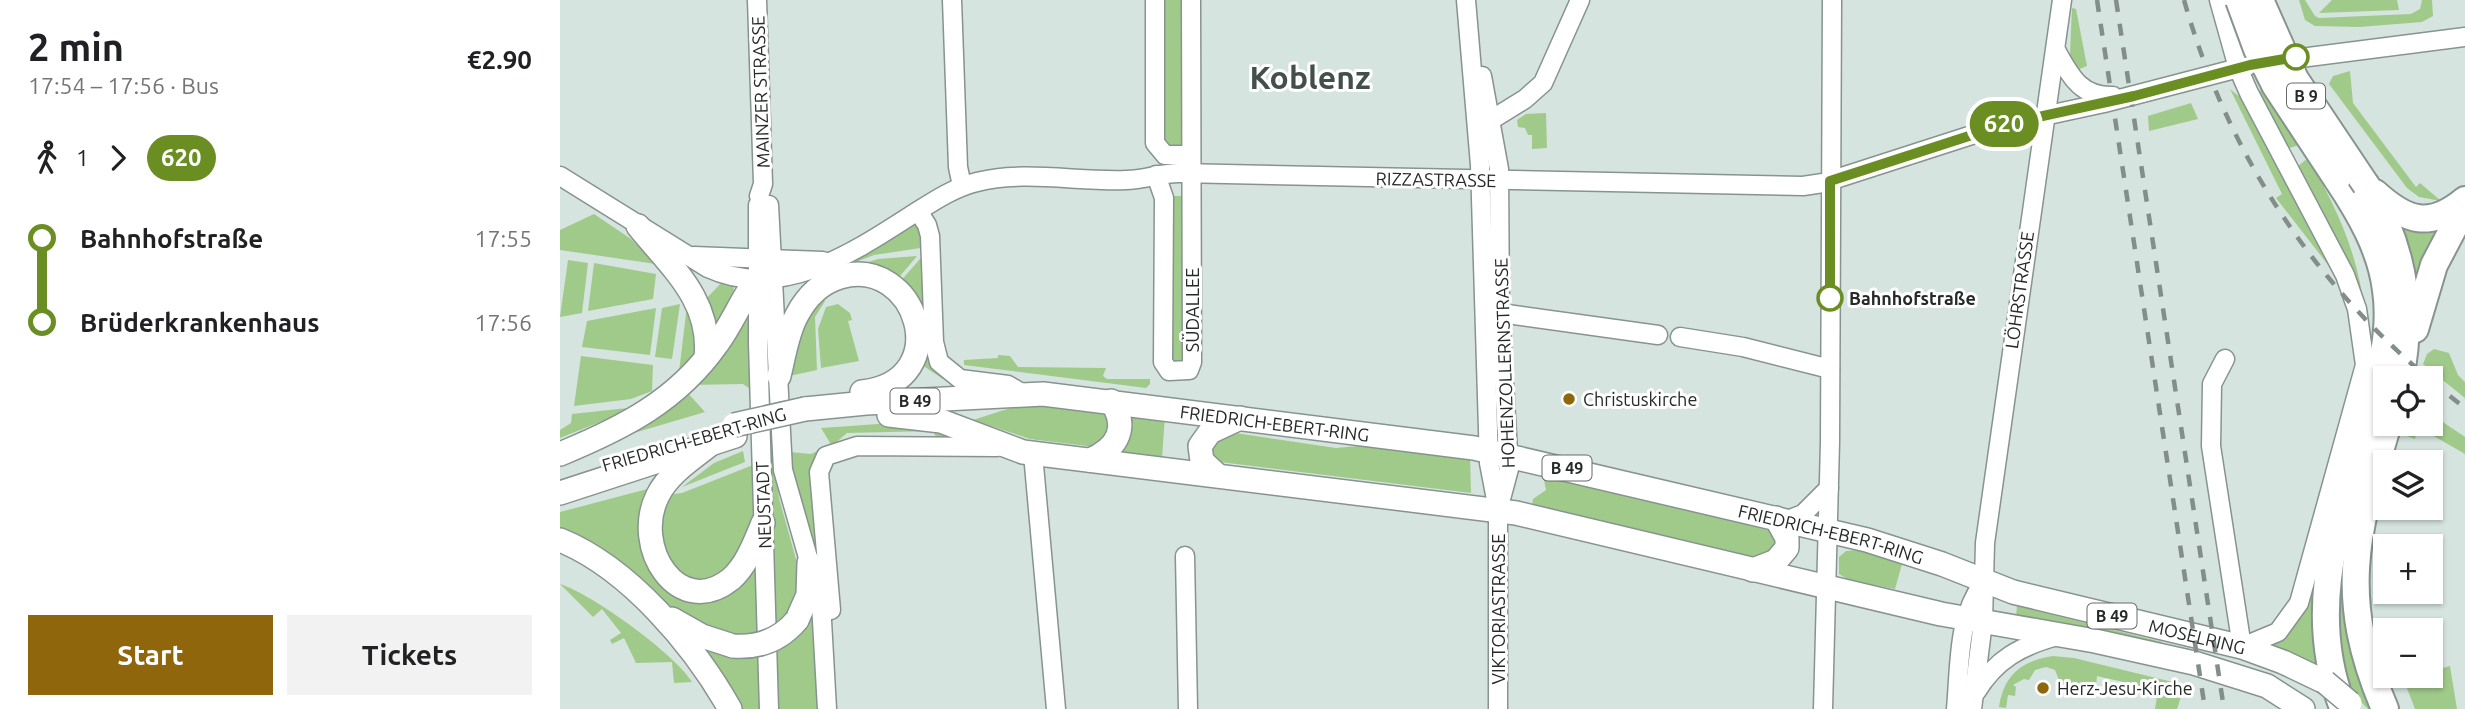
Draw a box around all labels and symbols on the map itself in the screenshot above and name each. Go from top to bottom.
street label: MAINZER STRASSE [747,15,773,169]
unlabelled marker [2283,44,2309,70]
district label: Koblenz [1249,59,1371,95]
road number: B 9 [2287,83,2325,108]
line badge: 620 [1964,101,2044,147]
street label: RIZZASTRASSE [1376,168,1496,190]
street label: LÖHRSTRASSE [2001,230,2037,350]
street label: HOHENZOLLERNSTRASSE [1490,257,1518,469]
street label: SÜDALLEE [1182,268,1202,352]
marker: Bahnhofstraße [1817,285,1843,311]
place label: Bahnhofstraße [1849,288,1976,308]
road number: B 49 [890,388,940,414]
place label: Christuskirche [1583,389,1697,409]
marker: Christuskirche [1561,391,1577,407]
street label: FRIEDRICH-EBERT-RING [1179,401,1371,445]
street label: FRIEDRICH-EBERT-RING [600,403,788,475]
road number: B 49 [1542,456,1592,481]
street label: NEUSTADT [751,461,775,549]
street label: FRIEDRICH-EBERT-RING [1736,500,1926,567]
street label: VIKTORIASTRASSE [1488,534,1508,684]
road number: B 49 [2088,604,2136,628]
street label: MOSELRING [2147,615,2248,658]
place label: Herz-Jesu-Kirche [2057,678,2193,698]
marker: Herz-Jesu-Kirche [2035,680,2051,696]

